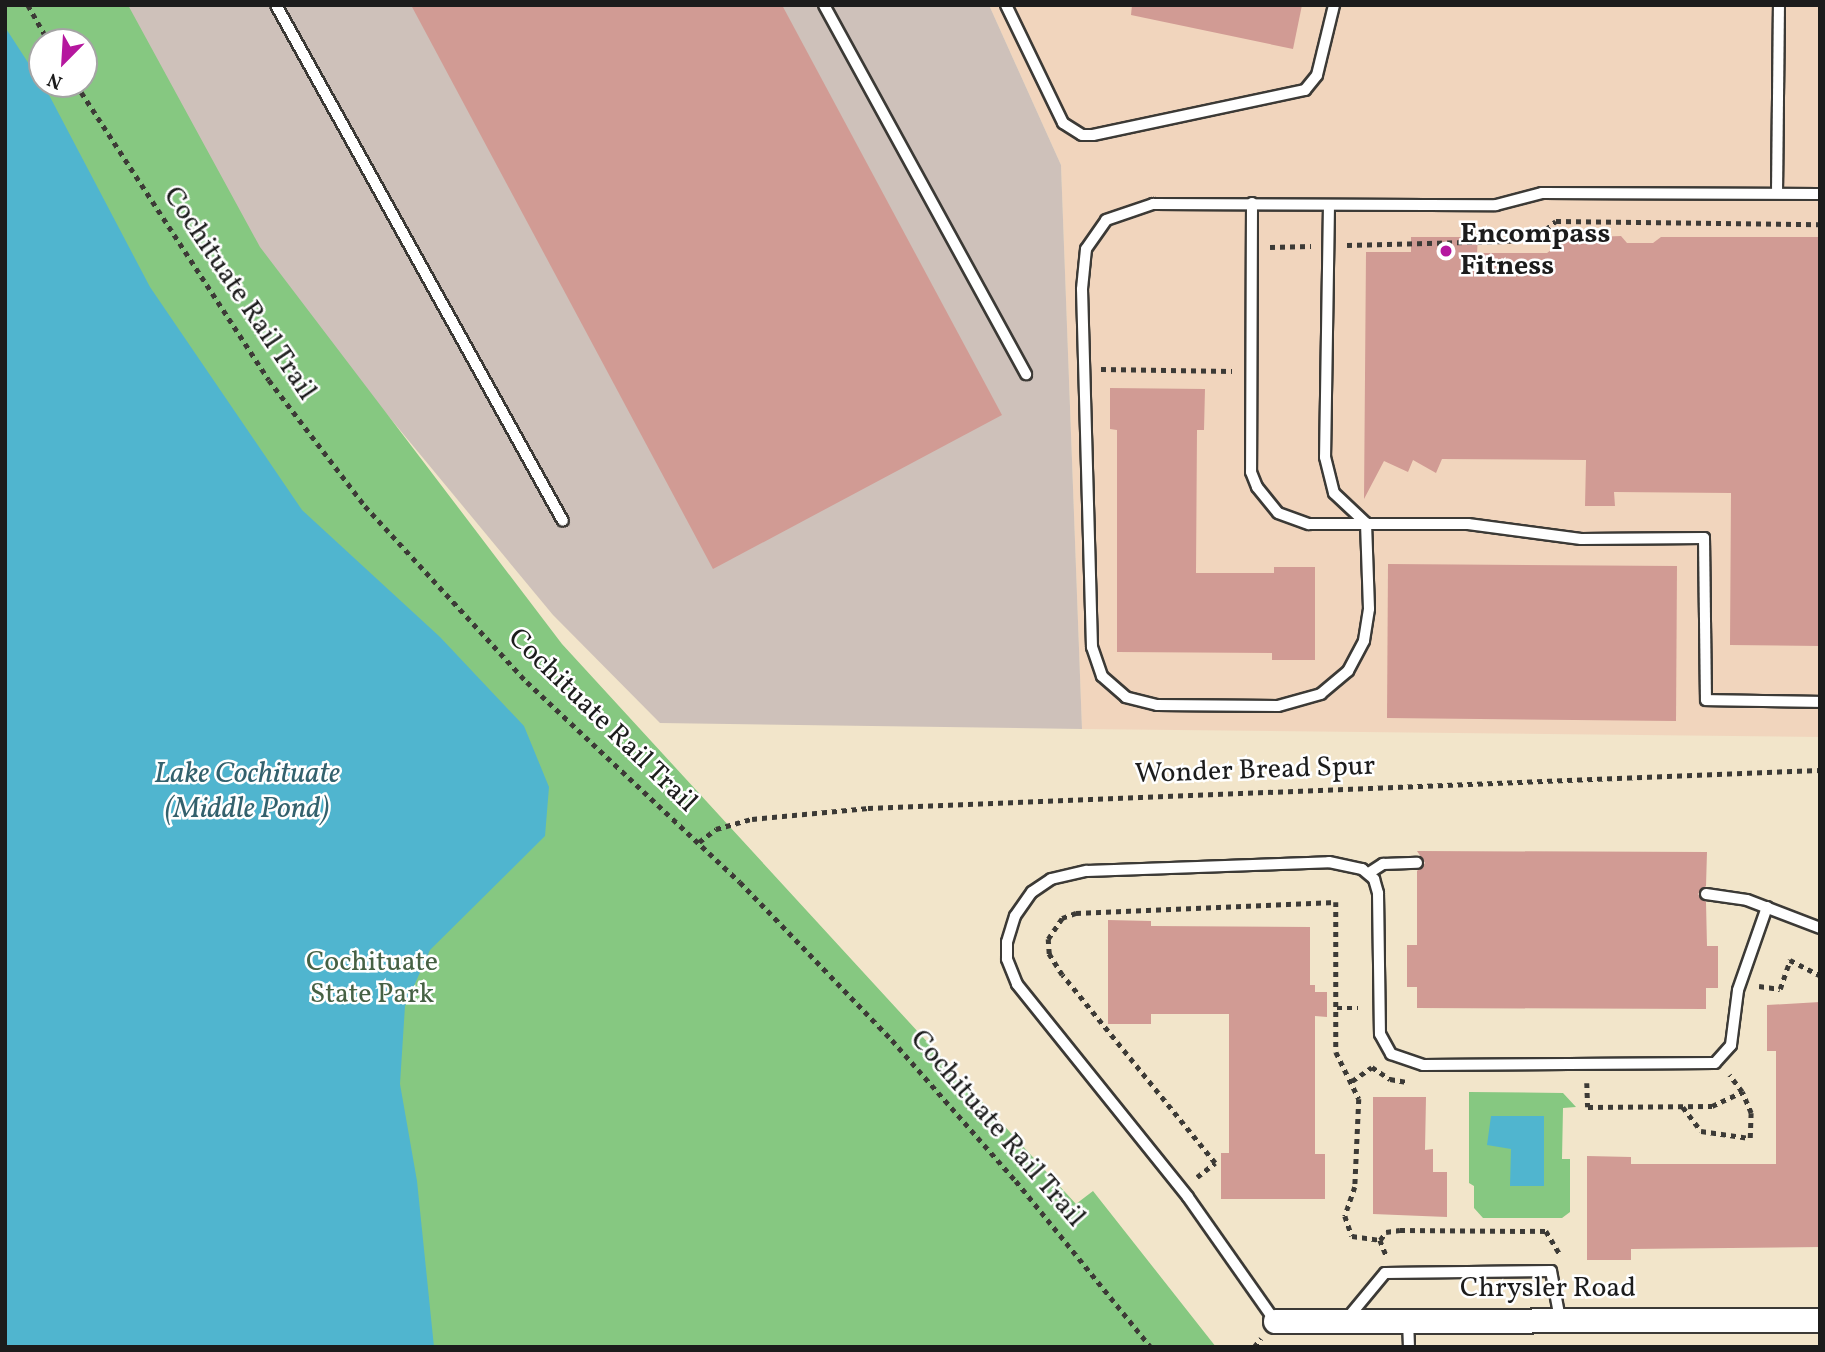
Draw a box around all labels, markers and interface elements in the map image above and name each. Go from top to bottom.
north arrow [28,28,98,98]
text: N [44,66,67,95]
street label: Cochituate Rail Trail [155,181,323,407]
place label: Encompass Fitness [1460,218,1610,284]
marker: Encompass Fitness [1438,243,1454,259]
street label: Cochituate Rail Trail [500,622,704,820]
street label: Wonder Bread Spur [1134,750,1376,792]
water label: Lake Cochituate (Middle Pond) [154,756,340,826]
park label: Cochituate State Park [306,946,438,1012]
street label: Cochituate Rail Trail [902,1023,1092,1235]
street label: Chrysler Road [1460,1272,1636,1306]

